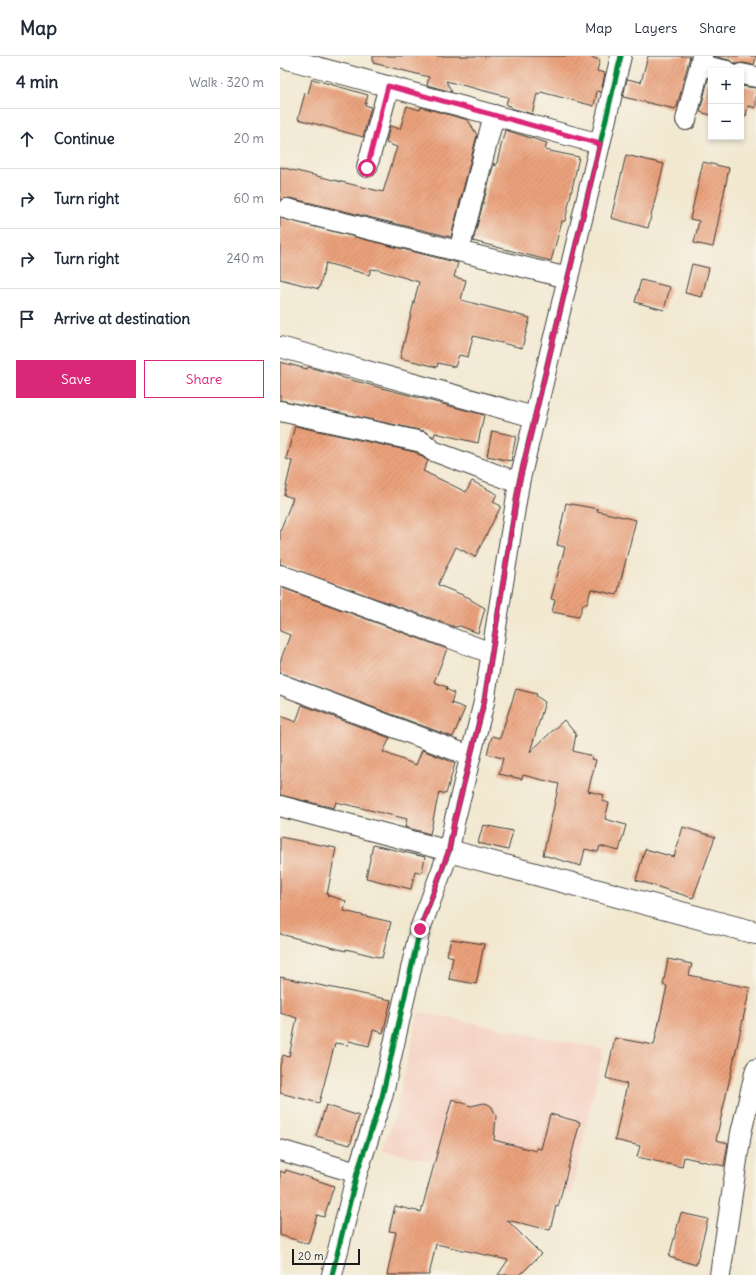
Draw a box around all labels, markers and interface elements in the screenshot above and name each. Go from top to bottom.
text: Map [20,16,57,40]
text: Map [585,19,612,37]
text: Layers [634,19,677,37]
text: Share [699,19,736,37]
map controls [708,68,744,140]
button: + [708,68,744,104]
text: 4 min [16,71,58,93]
text: Walk · 320 m [189,74,264,91]
button: − [708,104,744,140]
icon: ahead [16,128,38,150]
text: Continue [54,129,115,148]
text: 20 m [234,130,264,147]
route start [358,159,376,177]
icon: right [16,188,38,210]
text: Turn right [54,189,119,208]
text: 60 m [233,190,264,207]
icon: right [16,248,38,270]
text: Turn right [54,249,119,268]
text: 240 m [227,250,264,267]
icon: arrive [16,308,38,330]
text: Arrive at destination [54,309,190,328]
button: Save [16,360,136,398]
button: Share [144,360,264,398]
route end [411,920,429,938]
scale bar [292,1247,360,1266]
text: 20 m [298,1249,324,1263]

